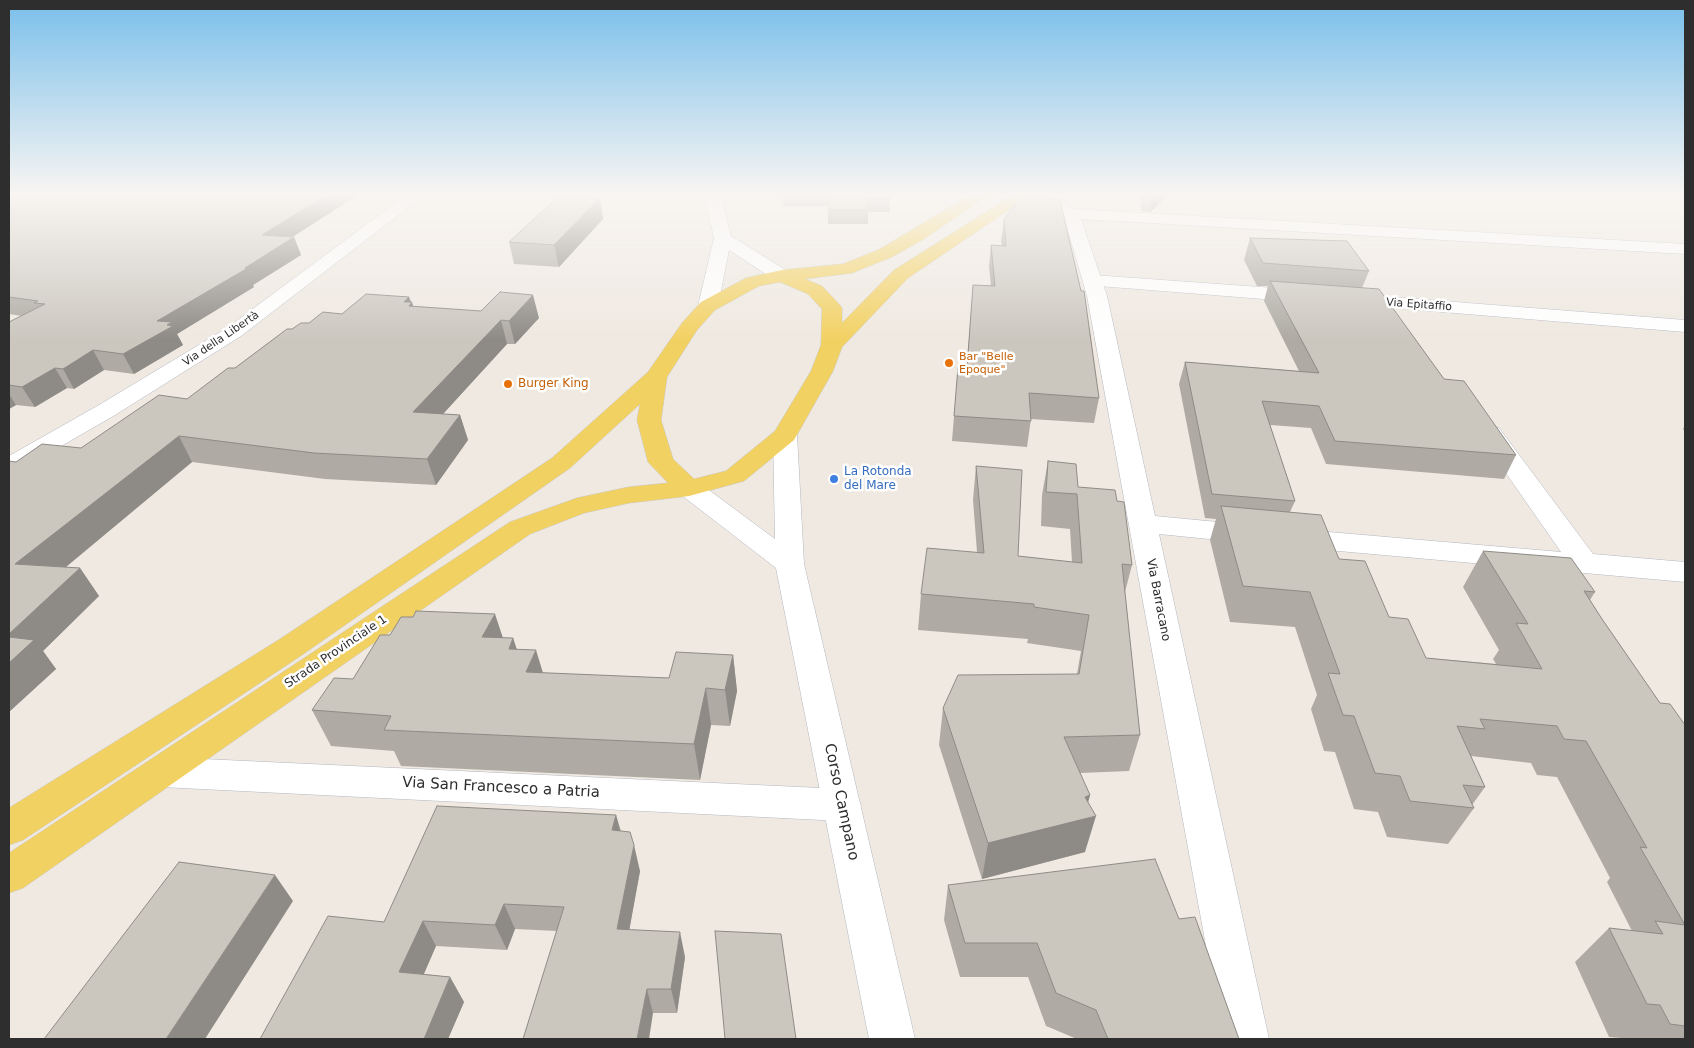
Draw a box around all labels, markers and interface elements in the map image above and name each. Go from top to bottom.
street label: Via Epitaffio [1386,296,1452,314]
street label: Via della Libertà [180,309,262,369]
place label: Bar "Belle Epoque" [959,350,1014,376]
marker: Bar "Belle Epoque" [943,357,955,369]
place label: Burger King [518,377,589,391]
marker: Burger King [502,378,514,390]
place label: La Rotonda del Mare [844,465,912,493]
marker: La Rotonda del Mare [828,473,840,485]
street label: Via Barracano [1143,557,1173,643]
street label: Strada Provinciale 1 [282,613,390,691]
street label: Corso Campano [820,742,862,862]
street label: Via San Francesco a Patria [402,774,600,802]

